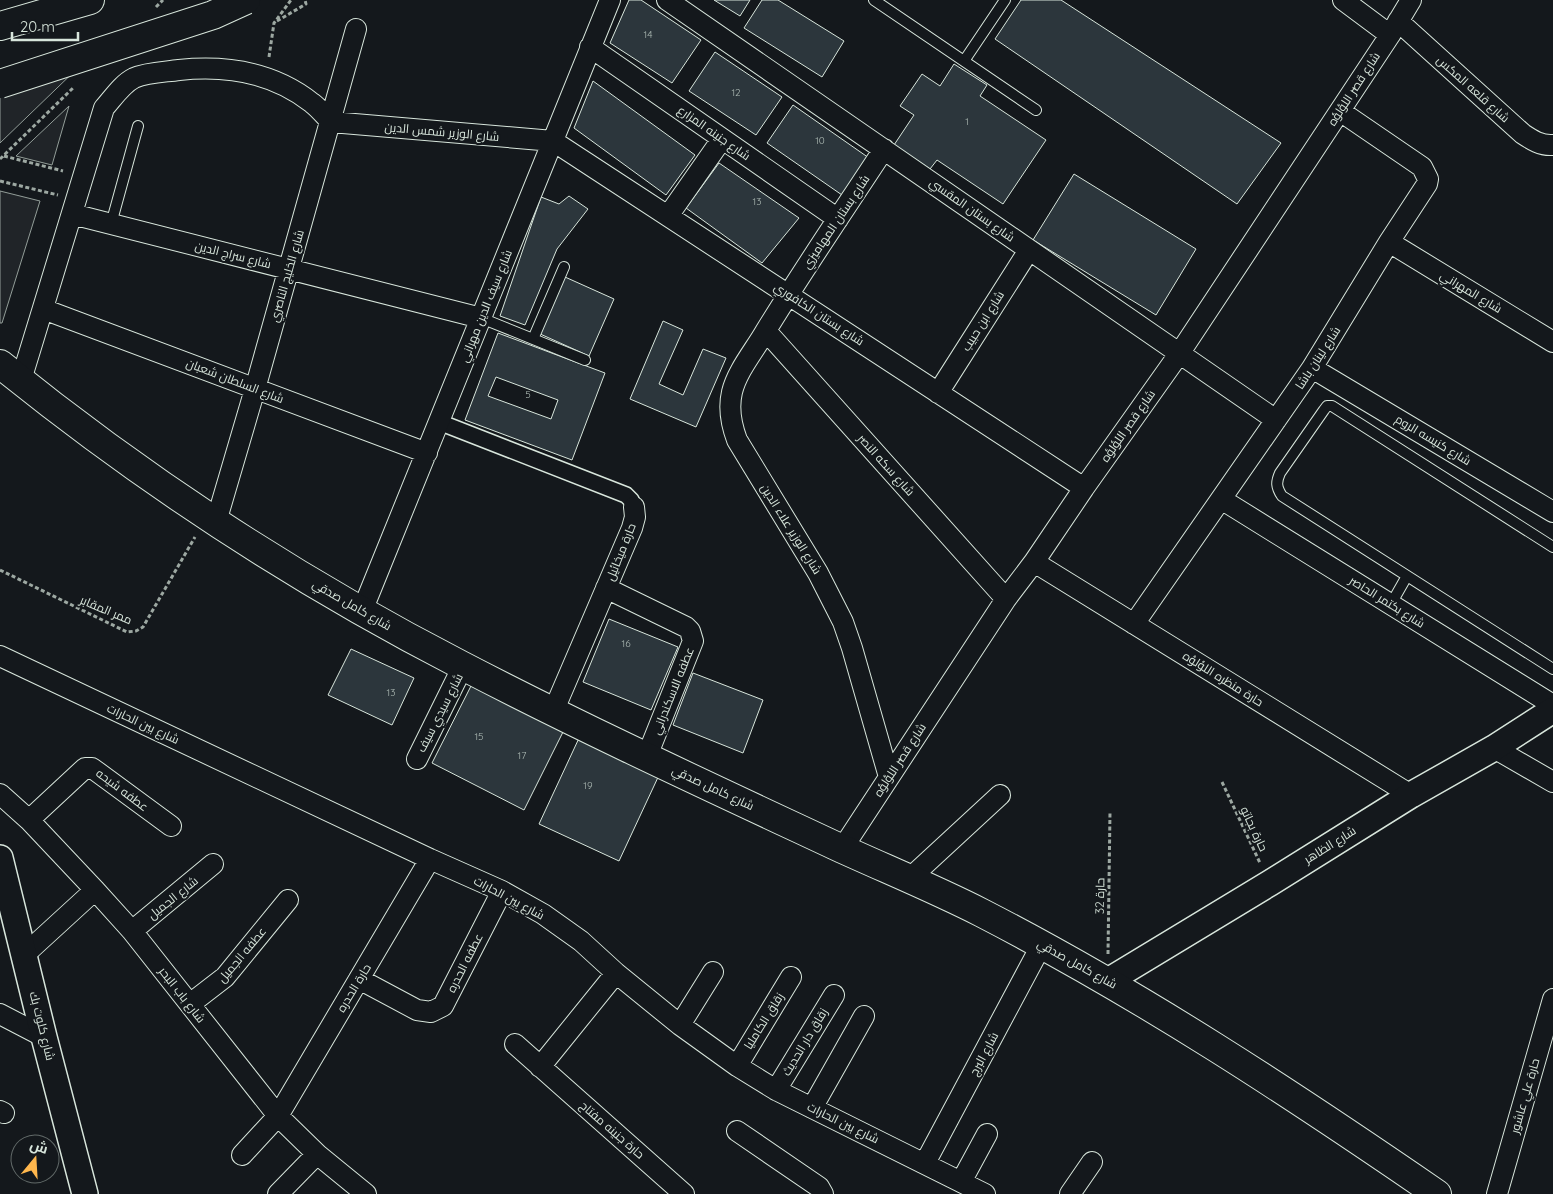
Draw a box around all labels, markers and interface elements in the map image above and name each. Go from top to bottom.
scale bar [12,10,79,42]
text: 20 m [20,17,55,36]
house number: 14 [644,28,652,41]
street label: شارع قصر اللؤلؤه [1324,49,1384,129]
street label: شارع قلعه المكس [1433,52,1513,126]
house number: 12 [731,86,741,99]
street label: شارع جنينه المزارع [675,102,754,164]
house number: 1 [965,115,969,128]
street label: شارع الوزير شمس الدين [384,119,500,145]
house number: 10 [815,134,825,147]
street label: شارع بستان المهاميزي [799,172,875,273]
street label: شارع بستان المقسي [925,175,1018,247]
house number: 13 [753,195,761,208]
street label: شارع الخليج الناصري [266,228,310,325]
street label: شارع سراج الدين [193,238,273,272]
street label: شارع سيف الدين مهراني [456,247,518,365]
street label: شارع المهراني [1436,267,1505,319]
street label: شارع بستان الكافوري [770,279,867,351]
street label: شارع ابن حبيب [958,288,1008,354]
street label: شارع لينان باشا [1292,323,1344,393]
street label: شارع السلطان شعبان [184,355,286,407]
street label: شارع قصر اللؤلؤه [1097,387,1159,465]
house number: 5 [525,388,531,401]
street label: شارع كنيسه الروم [1392,411,1474,469]
street label: شارع سكه النصر [853,430,918,499]
street label: شارع الوزير علاء الدين [757,481,825,577]
street label: حارة ميخائيل [602,521,639,583]
street label: شارع بكتمر الحاصر [1345,572,1428,632]
street label: شارع كامل صدقي [309,576,394,636]
street label: ممر المقابر [77,591,135,627]
house number: 16 [621,637,631,650]
street label: عطفه الاسكندراني [648,645,700,738]
street label: حارة منظره اللؤلؤه [1180,648,1266,709]
street label: شارع سيدي سيف [413,671,469,756]
house number: 13 [387,686,395,699]
street label: شارع بين الحارات [104,700,182,748]
street label: شارع قصر اللؤلؤه [870,720,930,800]
house number: 15 [474,730,484,743]
house number: 17 [518,749,526,762]
street label: شارع كامل صدقي [669,762,757,816]
street label: عطفه شيحه [93,765,151,814]
house number: 19 [583,779,593,792]
street label: حارة بجاتو [1238,804,1271,854]
street label: شارع الظاهر [1300,823,1359,868]
street label: شارع الجميل [145,873,202,923]
street label: شارع بين الحارات [471,873,547,923]
street label: حارة 32 [1092,878,1107,914]
street label: عطفه الجميل [214,924,269,985]
street label: عطفه الحدره [443,931,486,995]
street label: شارع كامل صدقي [1033,936,1120,994]
street label: حارة الحدره [333,961,374,1015]
street label: شارع باب البحر [154,963,209,1026]
street label: شارع كلوت بك [26,990,58,1062]
street label: زقاق الكامليا [740,990,787,1052]
street label: زقاق دار الحديث [779,1005,831,1078]
street label: شارع البرج [966,1029,1002,1079]
street label: حارة علي عاشور [1506,1057,1545,1137]
street label: حارة جنينه مفتاح [576,1098,648,1162]
street label: شارع بين الحارات [804,1099,882,1147]
north arrow [10,1134,60,1184]
text: ش [28,1135,50,1158]

